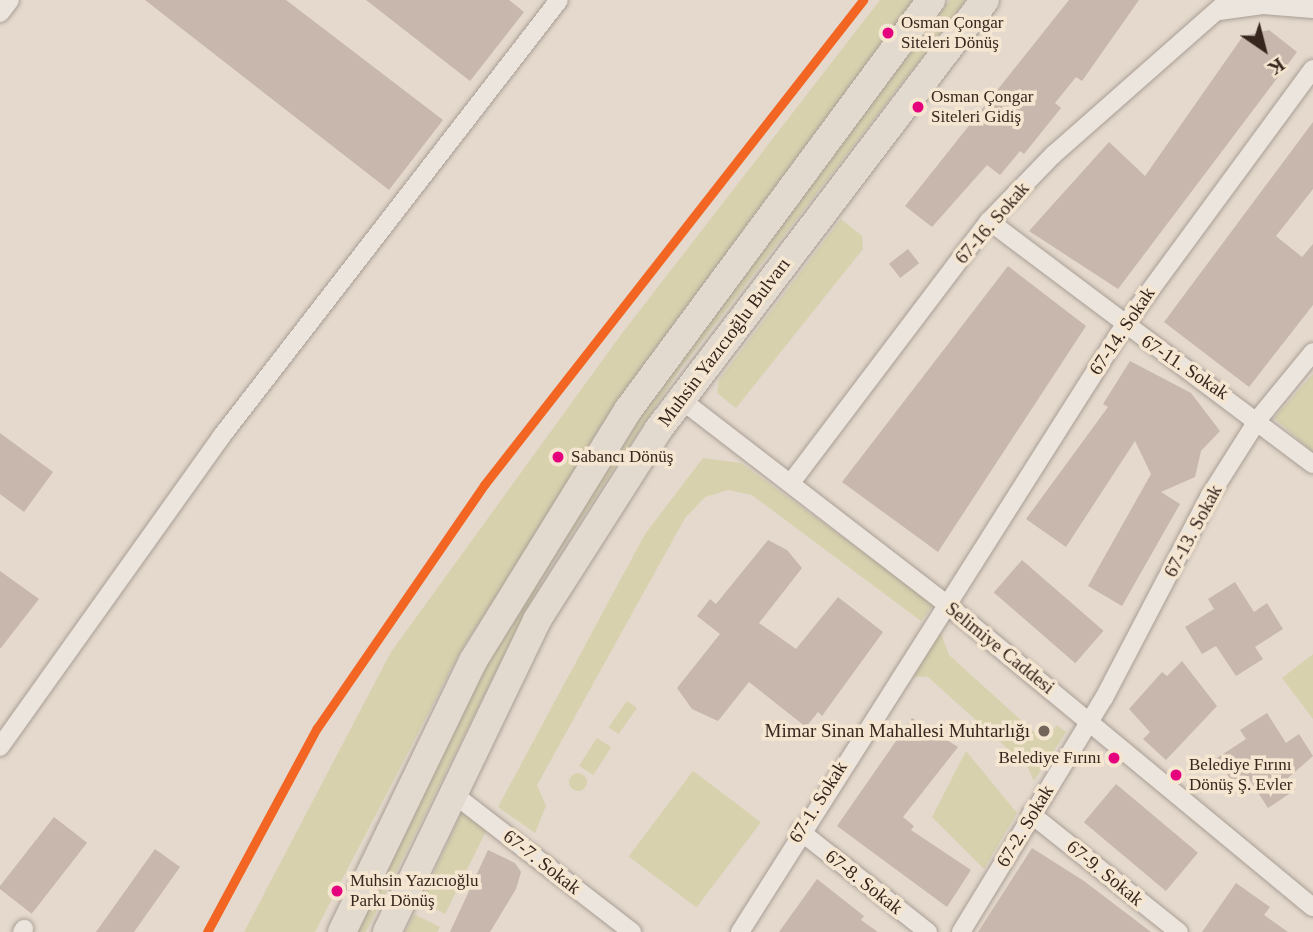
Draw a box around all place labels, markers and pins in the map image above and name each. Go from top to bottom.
place label: Osman Çongar Siteleri Dönüş [901,13,1003,53]
marker: Osman Çongar Siteleri Dönüş [881,26,895,40]
place label: Osman Çongar Siteleri Gidiş [931,87,1033,127]
marker: Osman Çongar Siteleri Gidiş [911,100,925,114]
place label: Sabancı Dönüş [571,447,673,467]
marker: Sabancı Dönüş [551,450,565,464]
place label: Mimar Sinan Mahallesi Muhtarlığı [765,720,1030,742]
marker: Mimar Sinan Mahallesi Muhtarlığı [1036,723,1052,739]
place label: Belediye Fırını [999,748,1101,768]
marker: Belediye Fırını [1107,751,1121,765]
place label: Belediye Fırını Dönüş Ş. Evler [1189,755,1292,795]
marker: Belediye Fırını Dönüş Ş. Evler [1169,768,1183,782]
place label: Muhsin Yazıcıoğlu Parkı Dönüş [350,871,479,911]
marker: Muhsin Yazıcıoğlu Parkı Dönüş [330,884,344,898]

